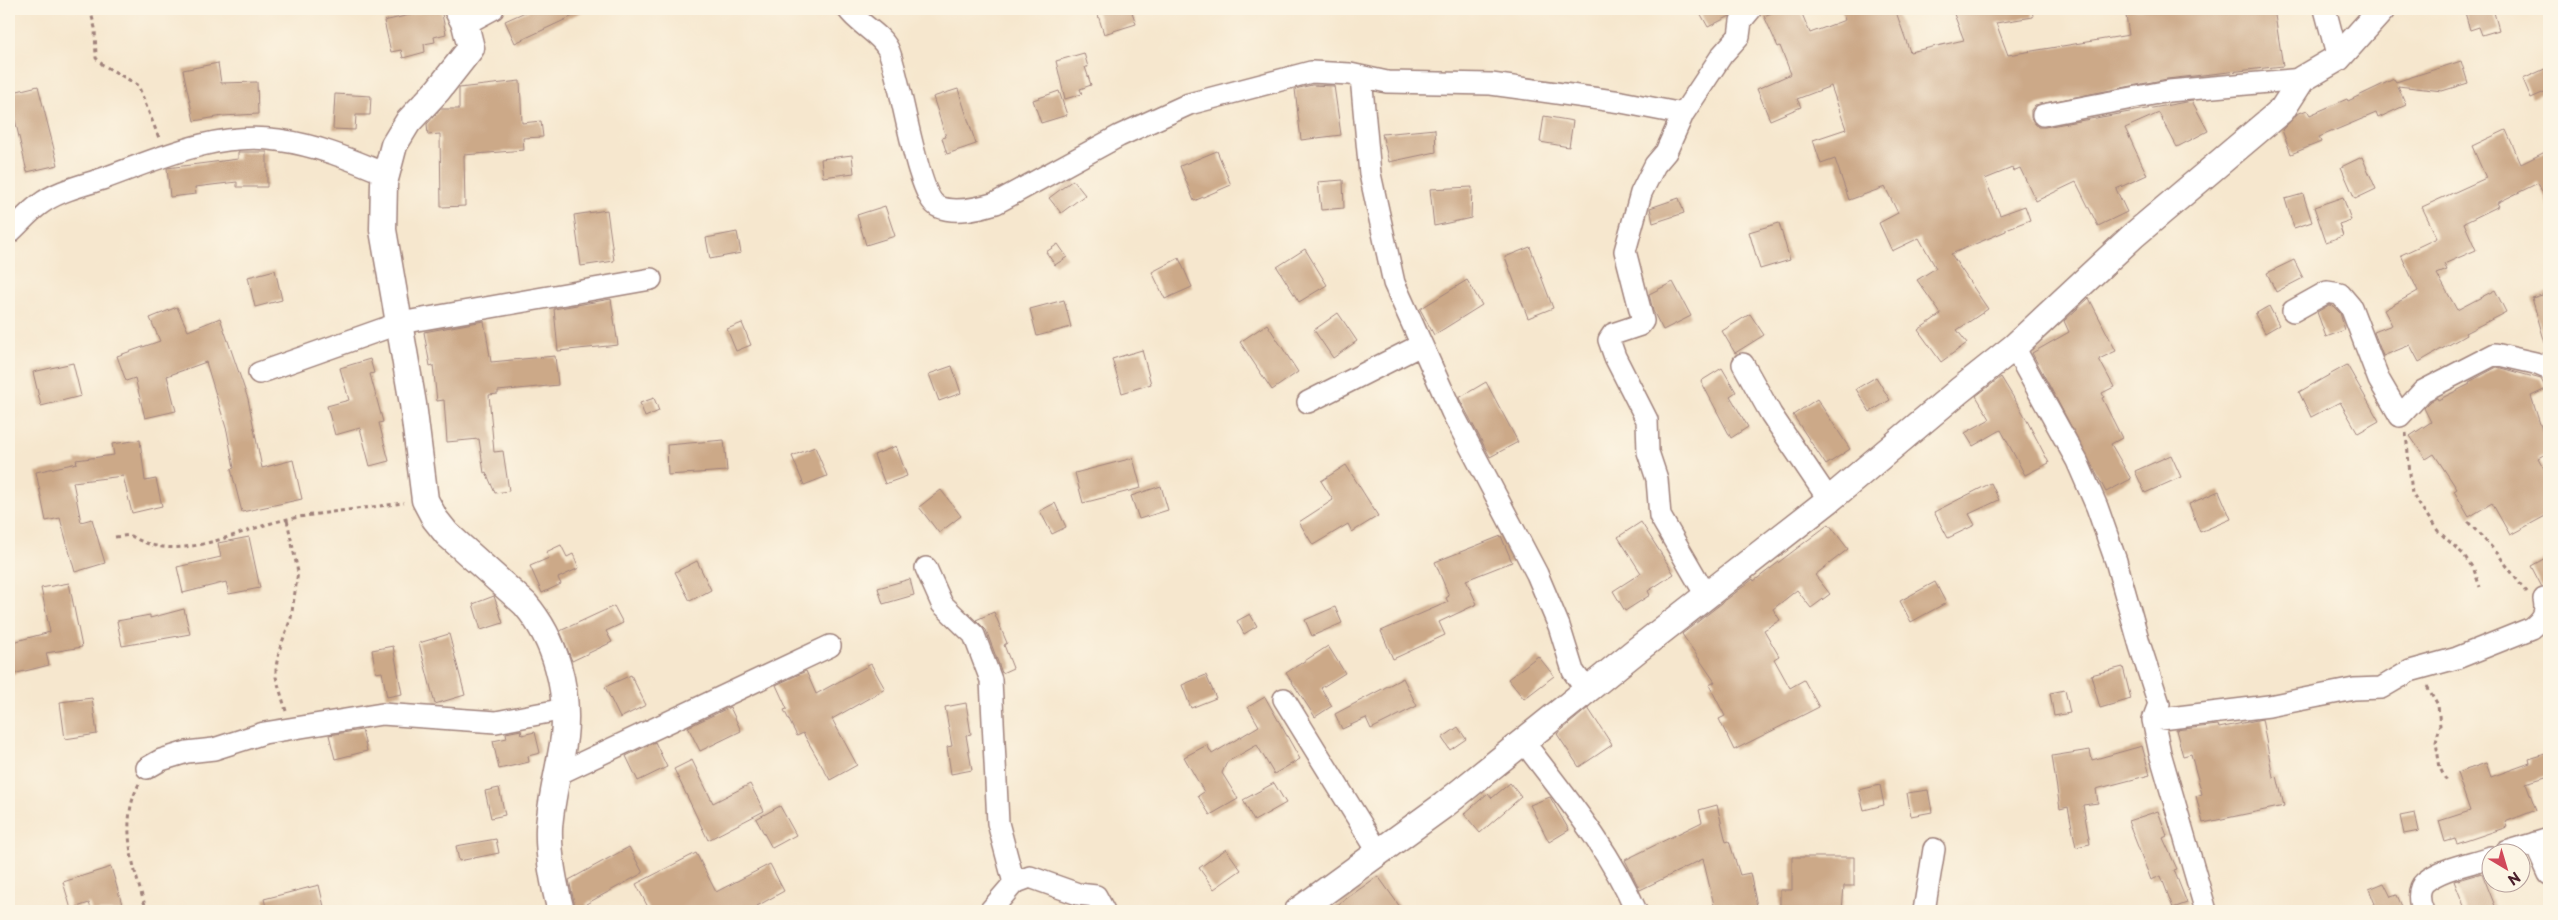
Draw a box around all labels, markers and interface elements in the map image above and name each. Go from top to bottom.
north arrow [2480,842,2530,892]
text: N [2503,867,2525,890]

